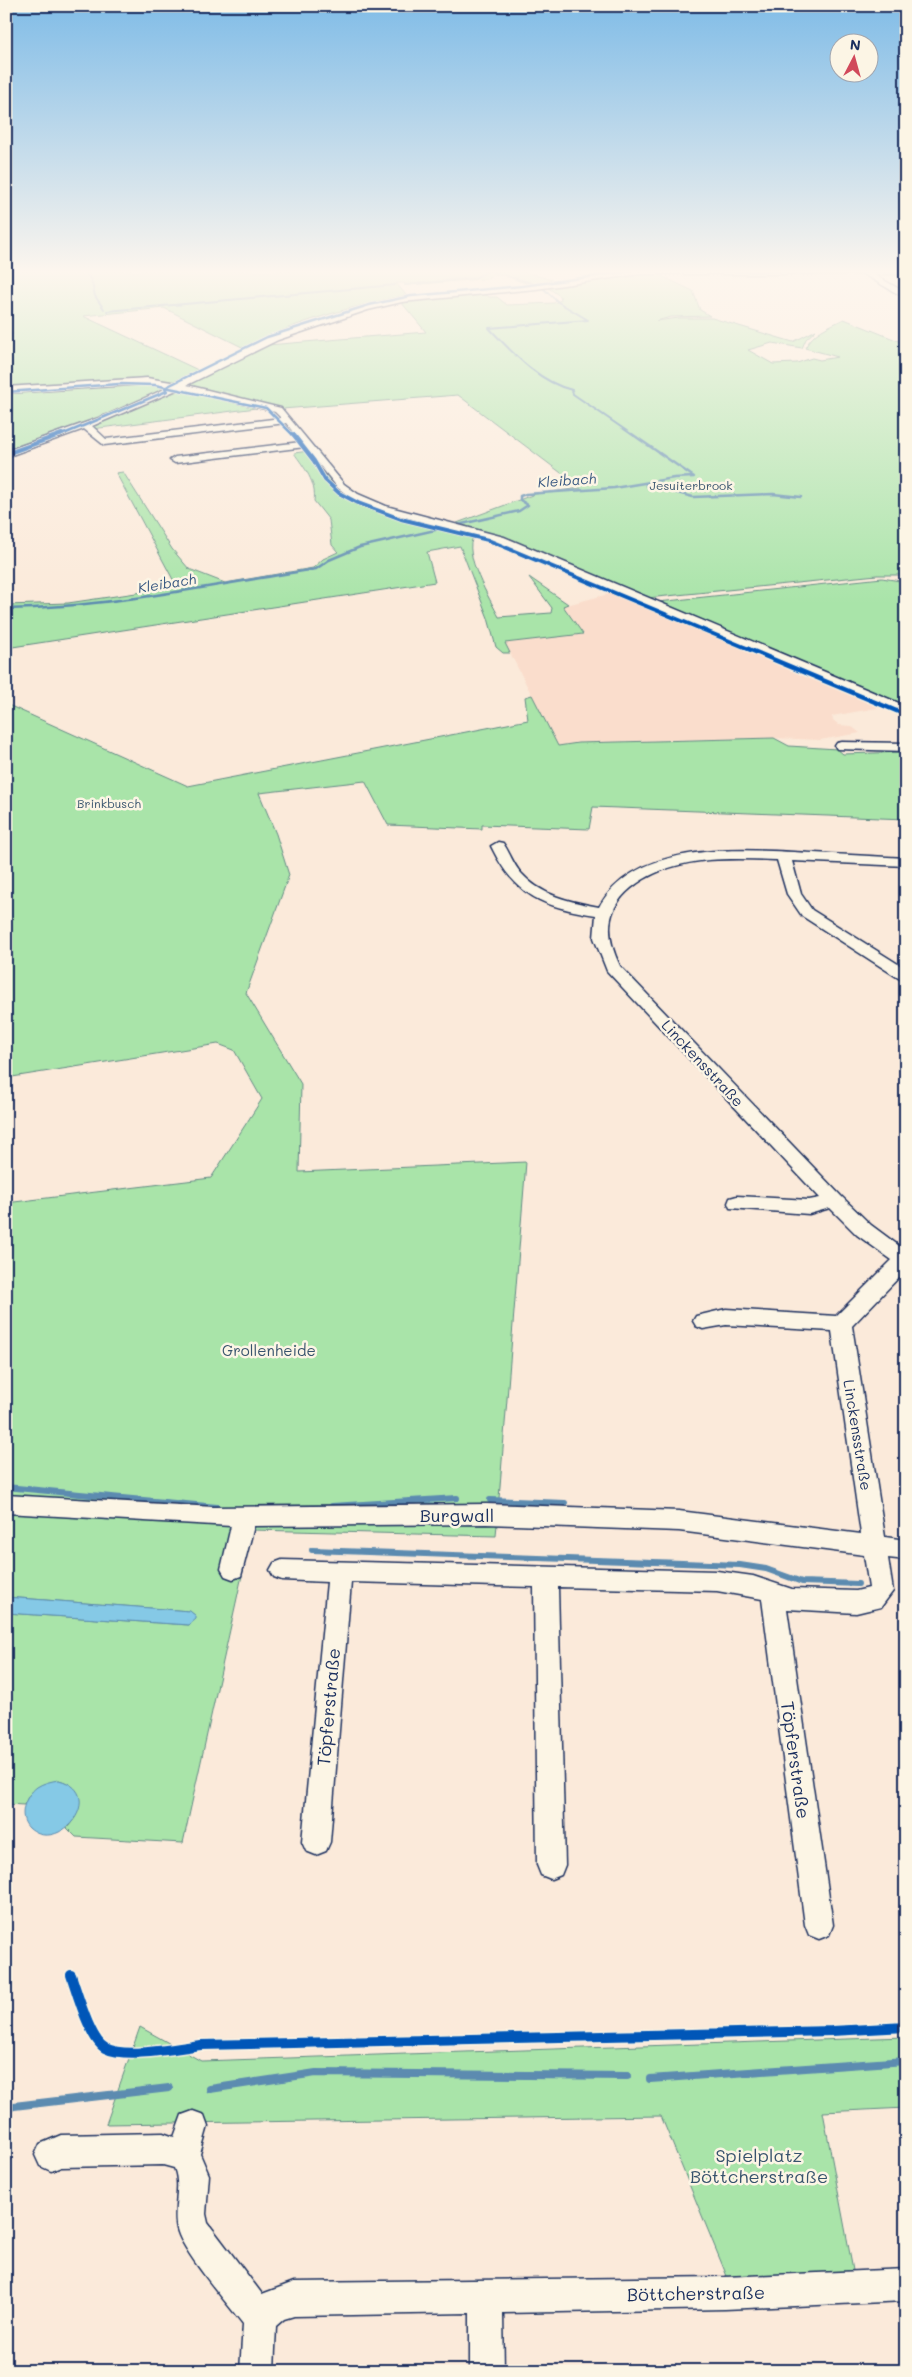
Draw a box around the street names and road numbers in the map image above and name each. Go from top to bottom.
street label: Linckensstraße [657,1015,749,1111]
street label: Linckensstraße [839,1378,877,1492]
street label: Burgwall [420,1503,494,1527]
street label: Töpferstraße [311,1647,345,1767]
street label: Töpferstraße [776,1700,816,1820]
street label: Böttcherstraße [627,2280,765,2306]

